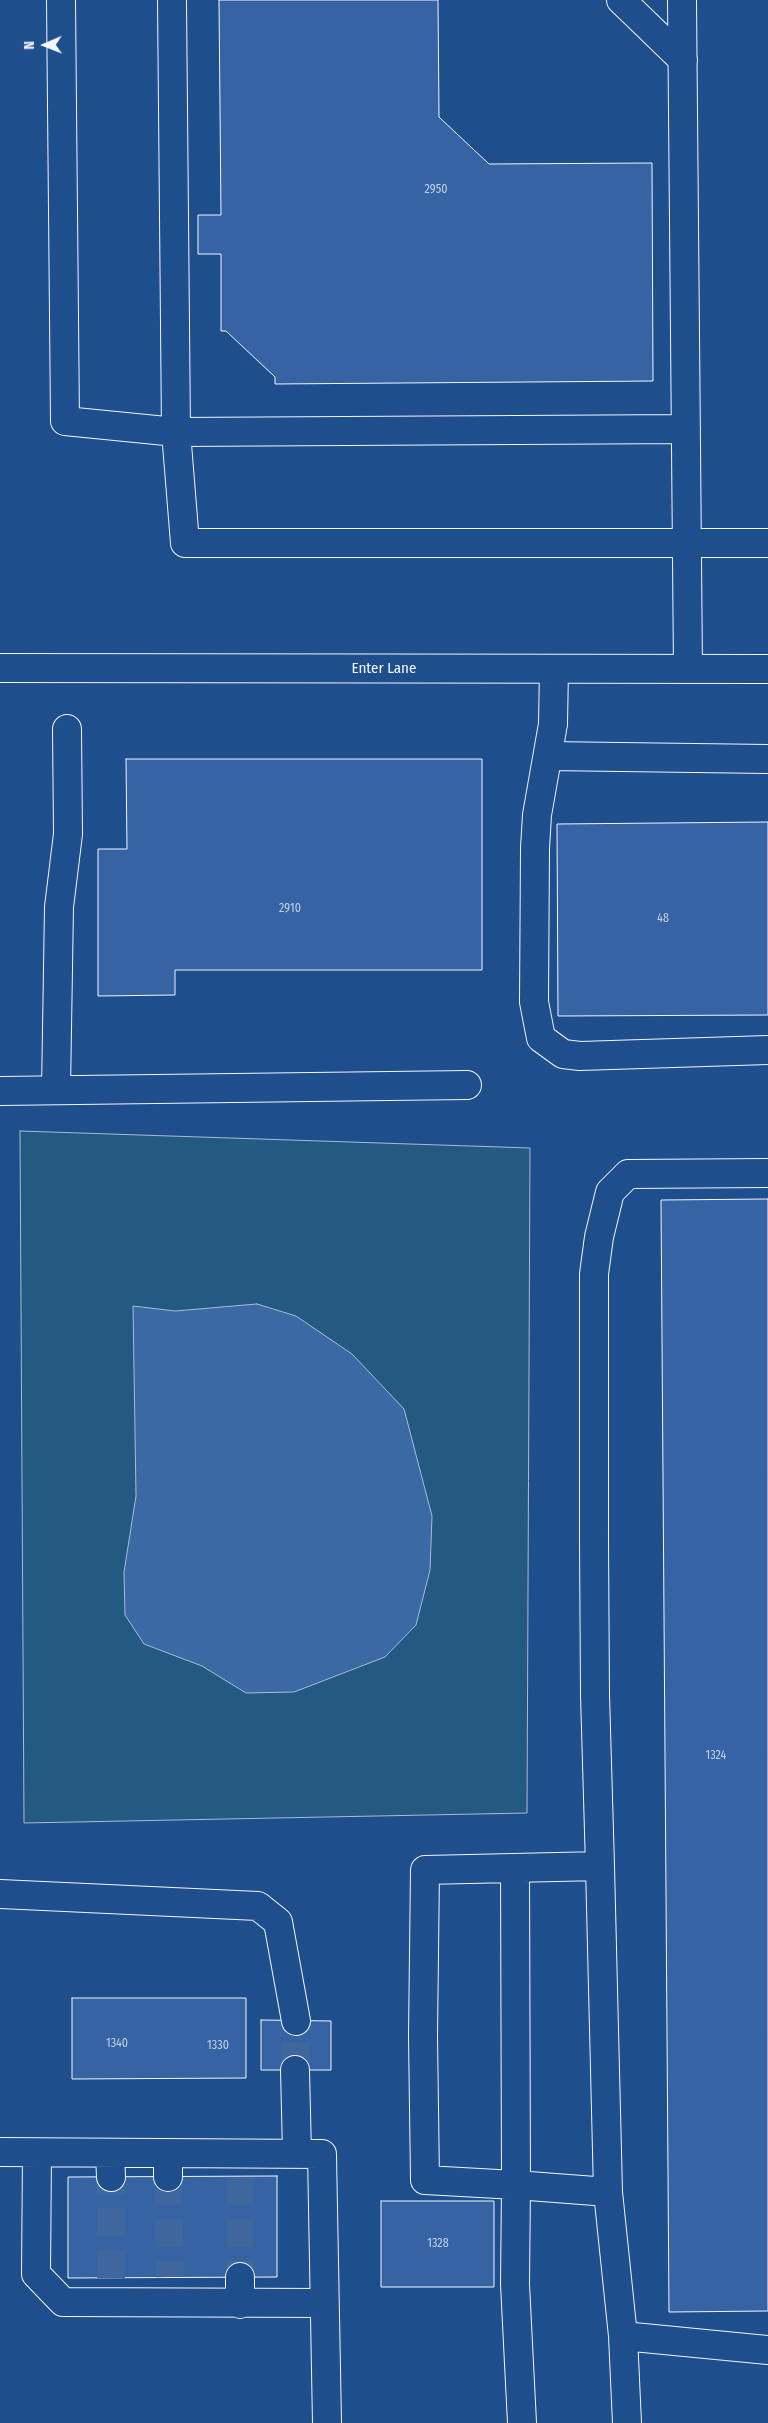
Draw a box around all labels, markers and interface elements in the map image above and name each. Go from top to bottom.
north arrow [20,20,70,70]
text: N [21,41,38,50]
house number: 2950 [425,183,447,197]
street label: Enter Lane [352,660,416,678]
house number: 2910 [279,902,301,916]
house number: 48 [657,912,669,926]
house number: 1324 [706,1749,726,1763]
house number: 1340 [106,2037,128,2051]
house number: 1330 [207,2039,229,2053]
house number: 1328 [427,2237,449,2251]

